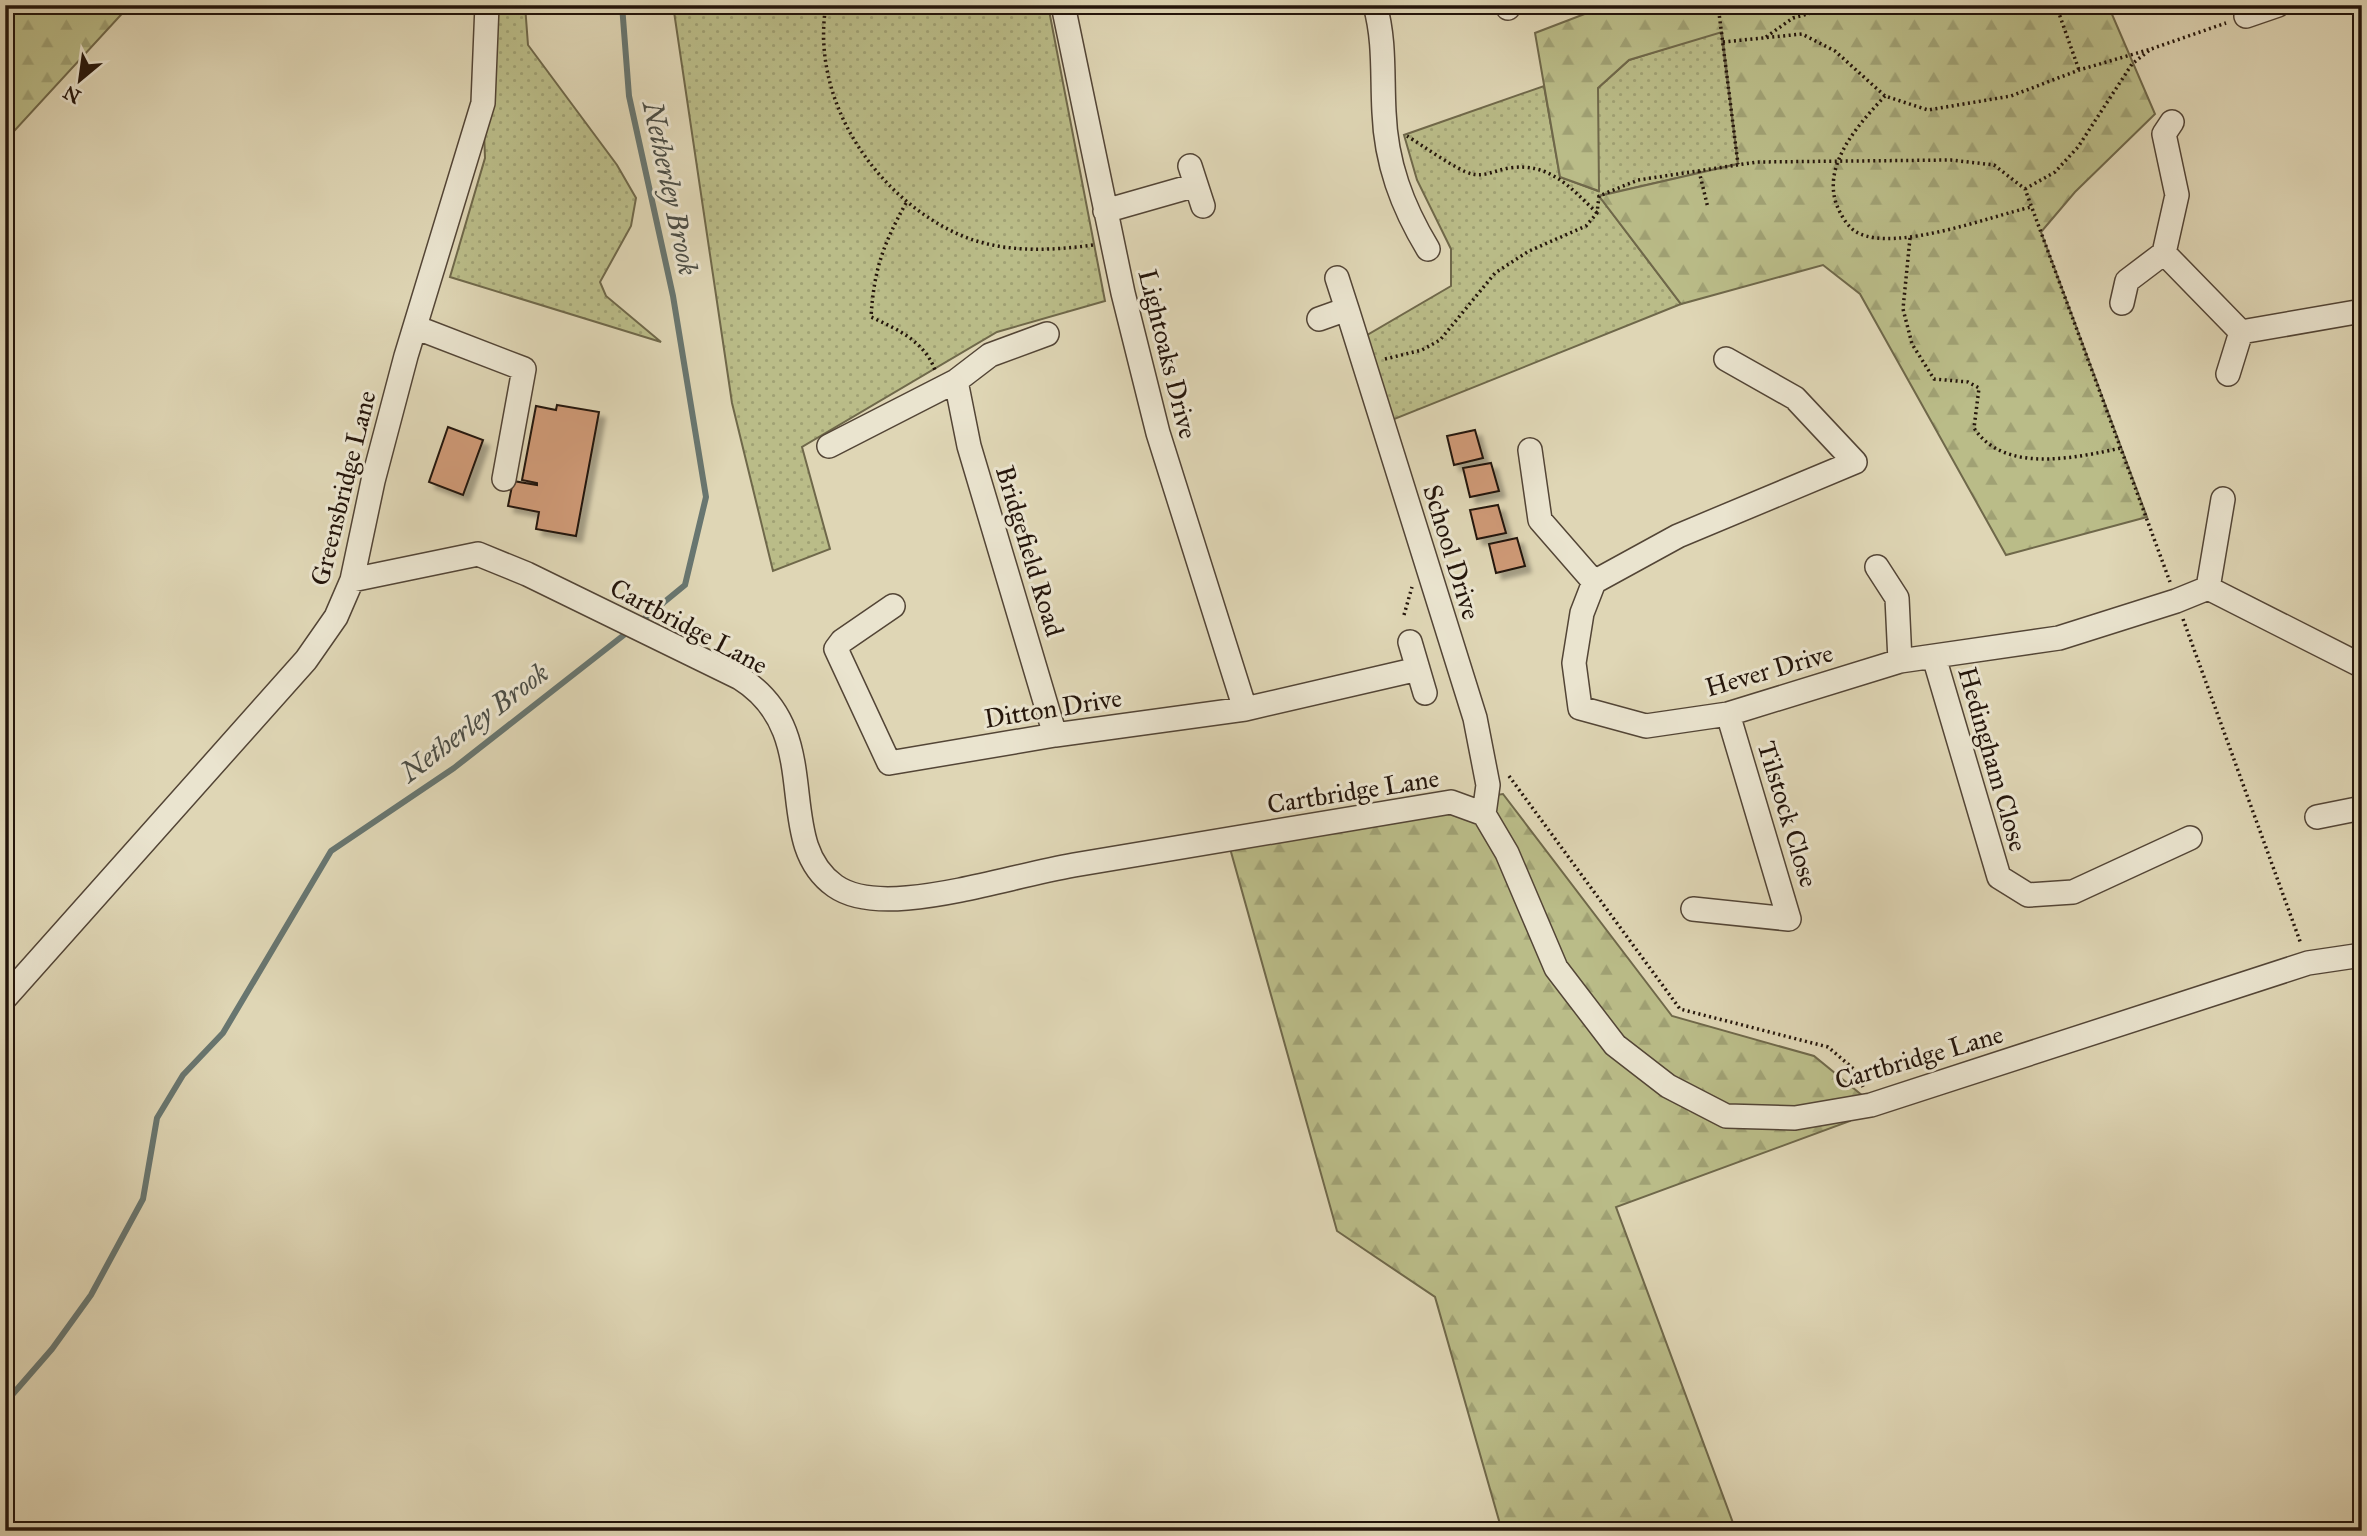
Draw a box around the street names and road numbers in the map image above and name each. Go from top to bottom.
street label: Lightoaks Drive [1131,266,1205,442]
street label: Greensbridge Lane [303,387,383,589]
street label: Bridgefield Road [989,462,1071,640]
street label: School Drive [1416,481,1488,624]
street label: Cartbridge Lane [605,571,773,681]
street label: Hever Drive [1701,636,1837,703]
street label: Hedingham Close [1951,663,2035,855]
street label: Ditton Drive [982,681,1124,735]
street label: Tilstock Close [1751,737,1825,891]
street label: Cartbridge Lane [1265,762,1441,820]
street label: Cartbridge Lane [1831,1018,2007,1096]

